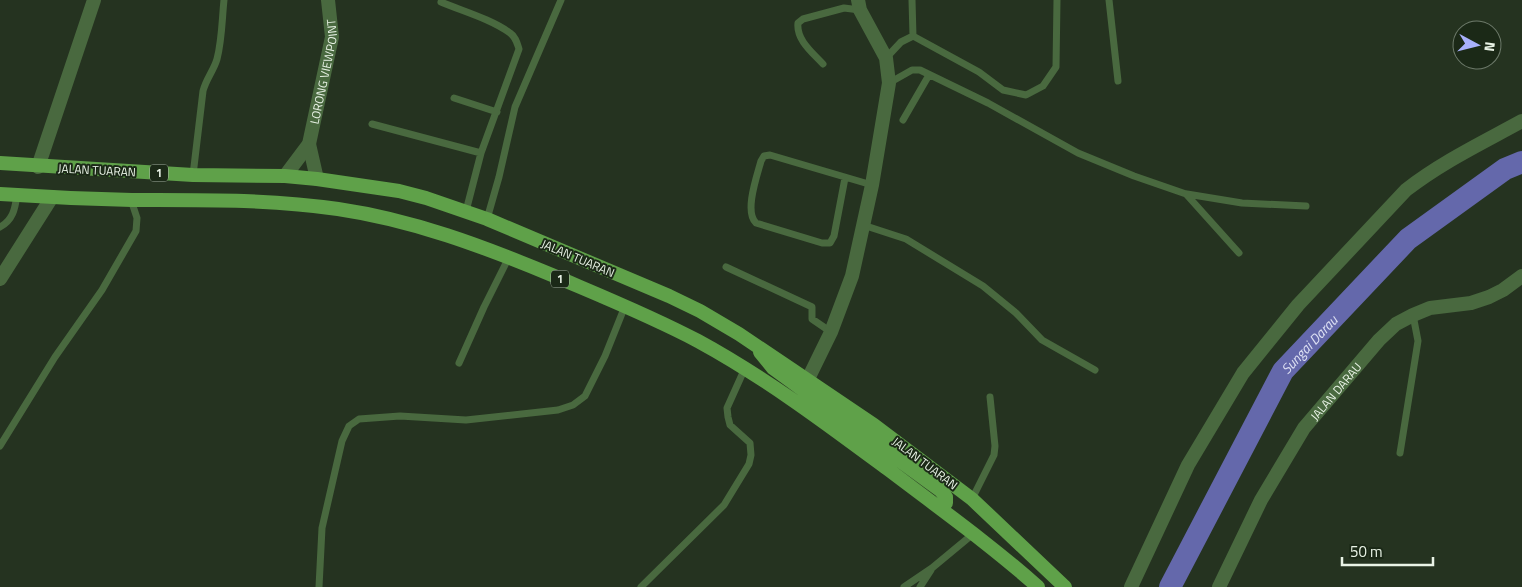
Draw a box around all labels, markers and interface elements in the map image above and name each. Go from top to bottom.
street label: LORONG VIEWPOINT [304,18,341,126]
north arrow [1452,20,1502,70]
text: N [1479,41,1501,53]
street label: JALAN TUARAN [58,158,136,182]
road number: 1 [150,164,168,182]
street label: JALAN TUARAN [538,234,618,282]
road number: 1 [551,270,569,288]
water label: Sungai Darau [1275,309,1342,378]
street label: JALAN DARAU [1305,358,1366,424]
street label: JALAN TUARAN [888,432,962,494]
scale bar [1342,534,1433,566]
text: 50 m [1350,540,1383,563]

